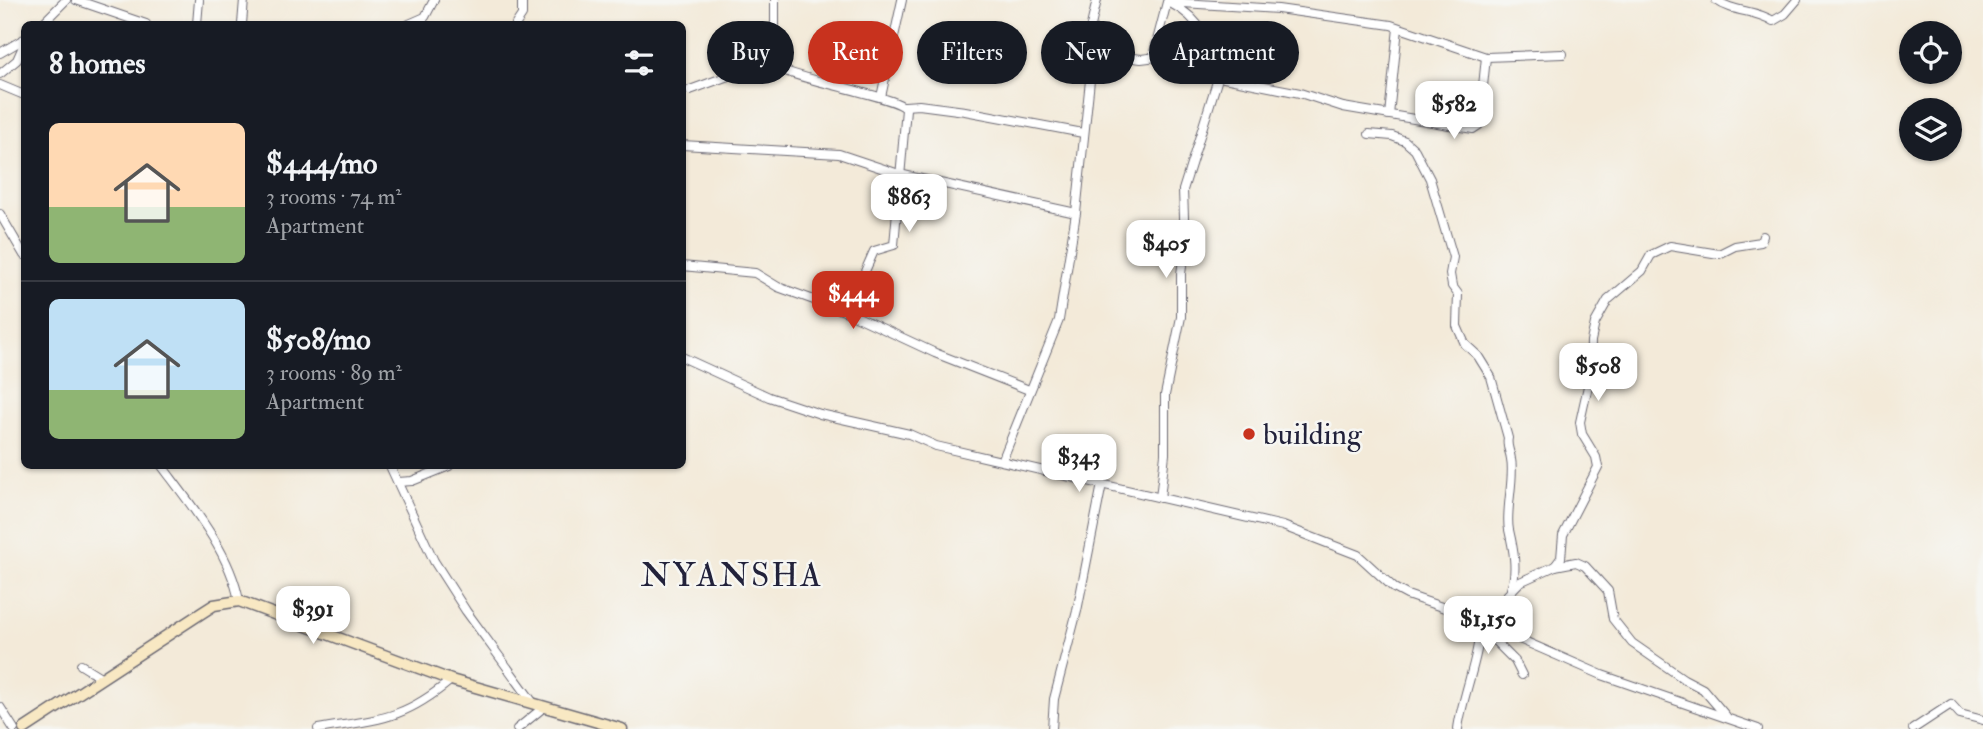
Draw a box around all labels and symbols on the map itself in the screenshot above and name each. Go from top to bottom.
pin: $582 [1413,82,1495,141]
pin: $863 [868,174,950,234]
pin: $405 [1125,220,1207,280]
pin: $444 [812,272,894,331]
pin: $508 [1557,344,1639,403]
place label: building [1263,416,1363,453]
marker: building [1241,426,1257,442]
pin: $343 [1038,434,1120,494]
district label: NYANSHA [641,555,823,596]
pin: $391 [272,586,354,646]
pin: $1,150 [1431,596,1545,656]

